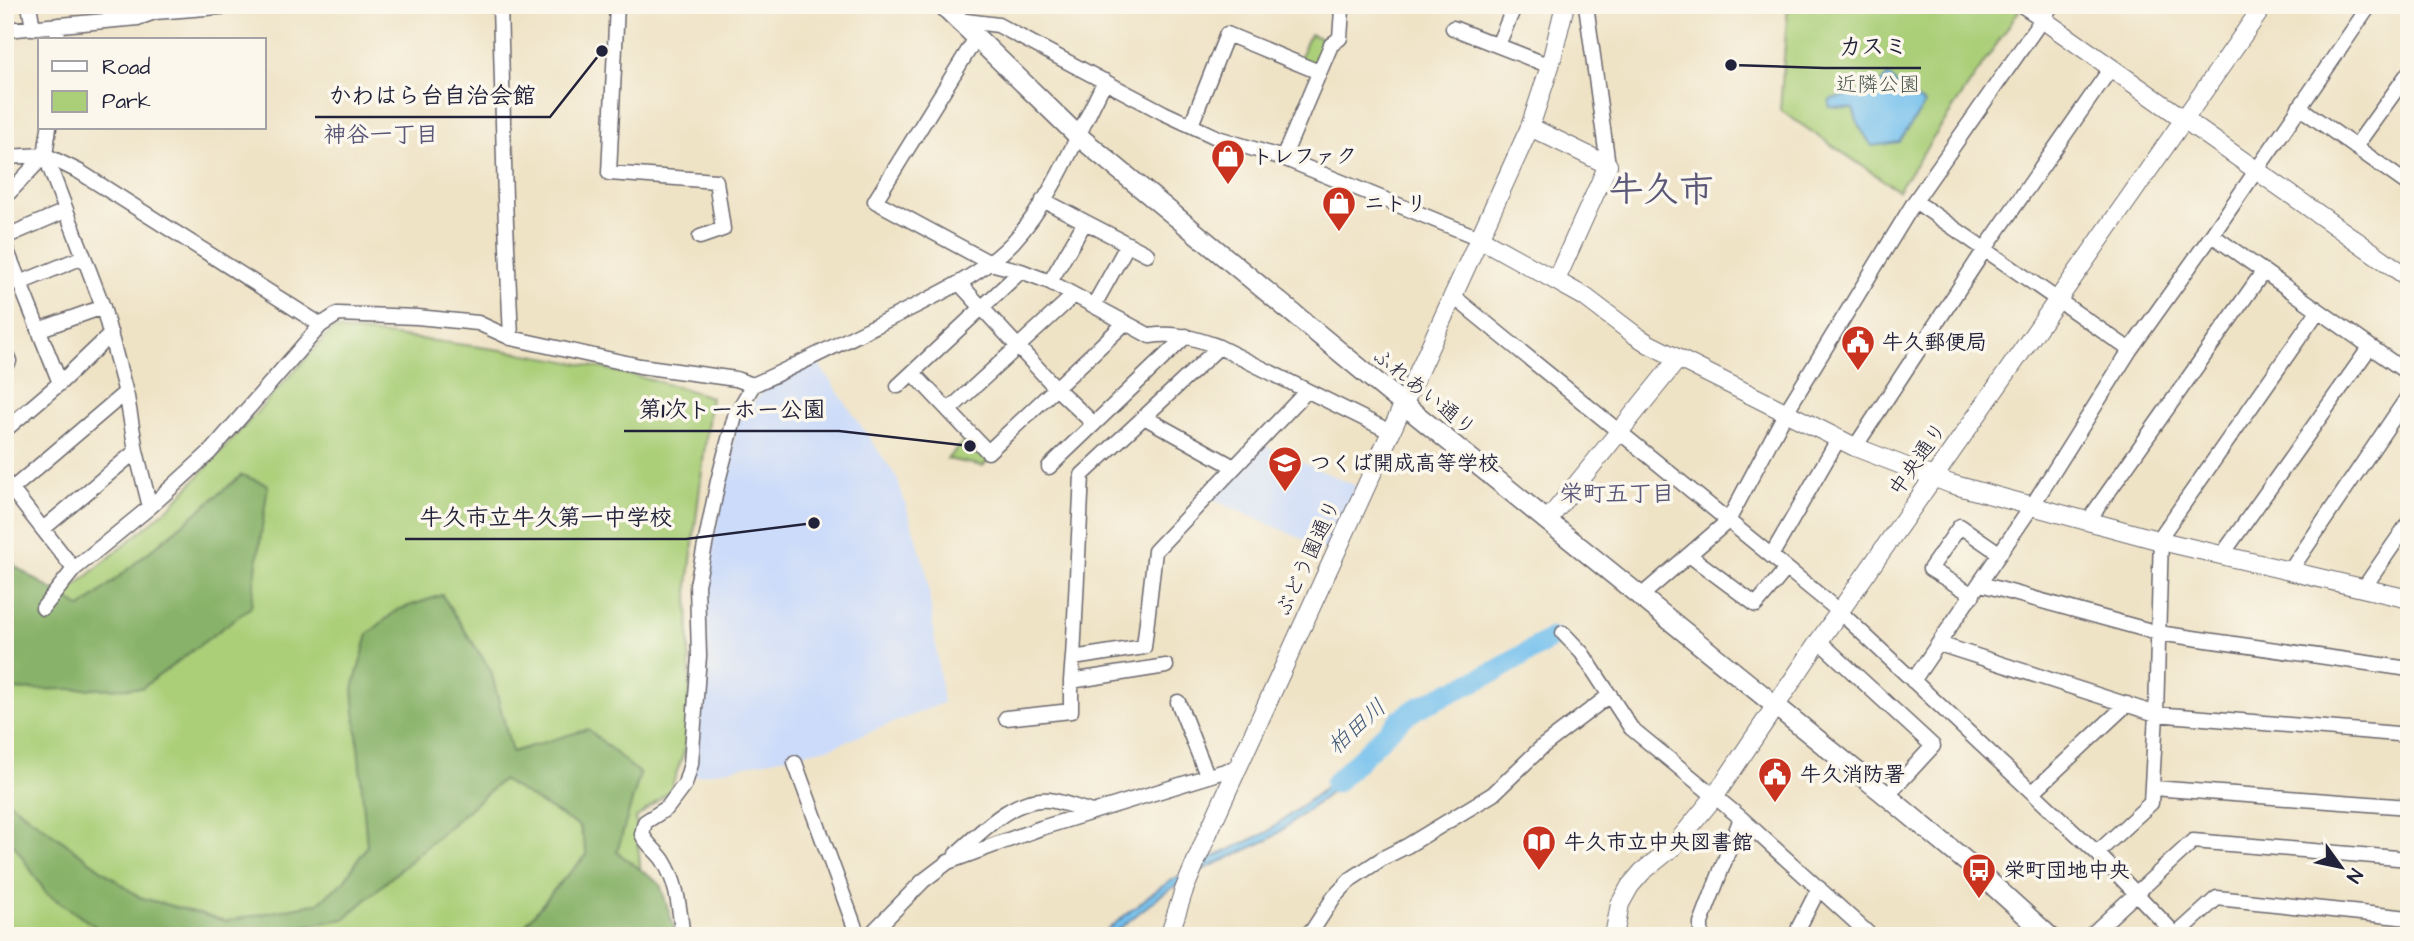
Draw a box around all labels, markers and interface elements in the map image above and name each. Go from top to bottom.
callout: カスミ [1824,24,1921,68]
text: カスミ [1839,31,1907,63]
legend [38,38,266,130]
text: Road [102,53,150,82]
park label: 近隣公園 [1836,70,1920,99]
callout: かわはら台自治会館 [315,73,550,117]
text: かわはら台自治会館 [329,80,536,112]
text: Park [102,87,151,116]
district label: 神谷一丁目 [324,119,439,151]
shop icon: トレファク [1209,137,1247,186]
place label: トレファク [1252,142,1357,171]
district label: 牛久市 [1608,166,1714,215]
shop icon: ニトリ [1320,184,1358,233]
place label: ニトリ [1364,189,1427,218]
public building icon: 牛久郵便局 [1839,323,1877,372]
place label: 牛久郵便局 [1882,328,1987,357]
street label: ふれあい通り [1366,341,1482,443]
callout: 第1次トーホー公園 [624,387,839,431]
text: 第1次トーホー公園 [639,394,825,426]
street label: 中央通り [1882,416,1954,502]
school or university icon: つくば開成高等学校 [1266,444,1304,493]
place label: つくば開成高等学校 [1310,449,1499,478]
district label: 栄町五丁目 [1560,478,1675,510]
callout: 牛久市立牛久第一中学校 [405,495,686,539]
street label: ぶどう園通り [1268,495,1348,621]
text: 牛久市立牛久第一中学校 [420,502,673,534]
water label: 柏田川 [1321,692,1393,762]
public building icon: 牛久消防署 [1756,755,1794,804]
place label: 牛久消防署 [1800,760,1905,789]
library icon: 牛久市立中央図書館 [1520,823,1558,872]
place label: 牛久市立中央図書館 [1564,828,1753,857]
north arrow [2306,832,2376,902]
bus stop icon: 栄町団地中央 [1960,851,1998,900]
place label: 栄町団地中央 [2004,856,2130,885]
text: N [2339,863,2369,888]

